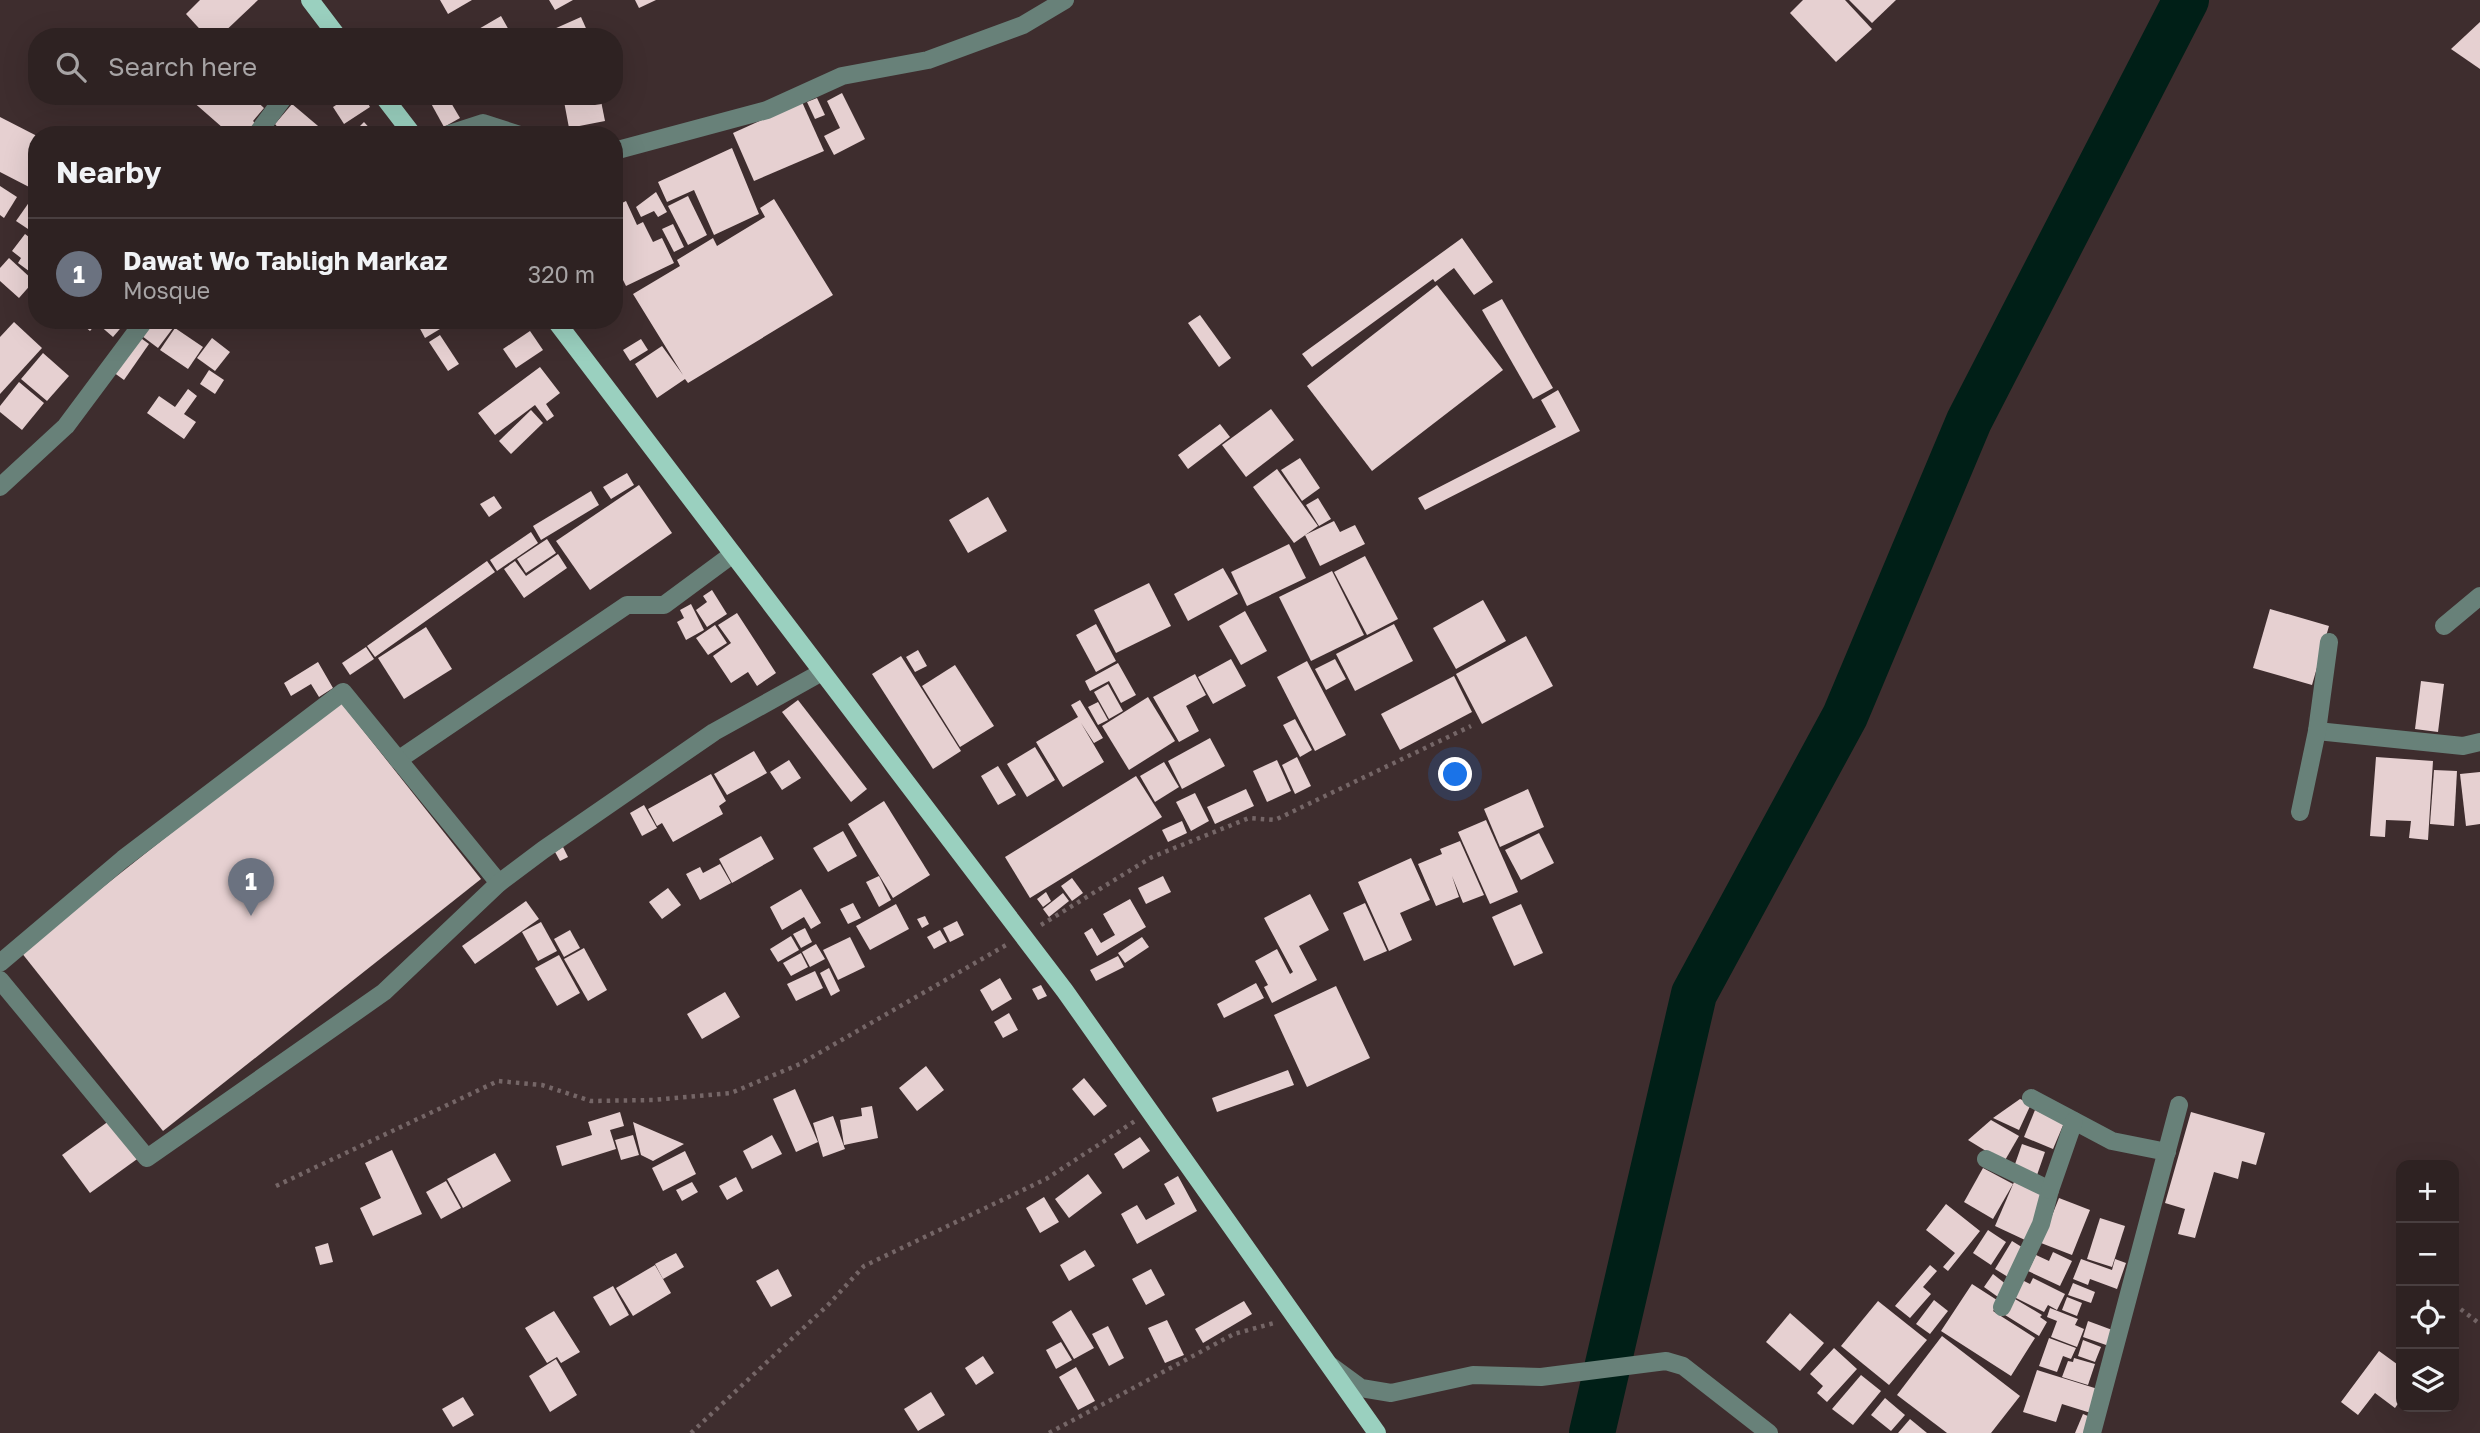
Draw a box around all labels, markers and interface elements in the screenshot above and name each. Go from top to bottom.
search box [28,28,623,105]
icon: search [52,48,90,86]
text: Search here [108,51,257,82]
text: Nearby [56,154,161,190]
text: Dawat Wo Tabligh Markaz [123,245,448,276]
text: 1 [73,260,85,288]
text: 320 m [528,260,595,288]
text: Mosque [123,276,210,304]
your location [1438,757,1472,791]
pin: 1 [228,858,274,916]
map controls [2396,1160,2459,1412]
button: + [2396,1160,2459,1223]
button: − [2396,1223,2459,1286]
button: locate [2396,1286,2459,1349]
button: layers [2396,1349,2459,1412]

